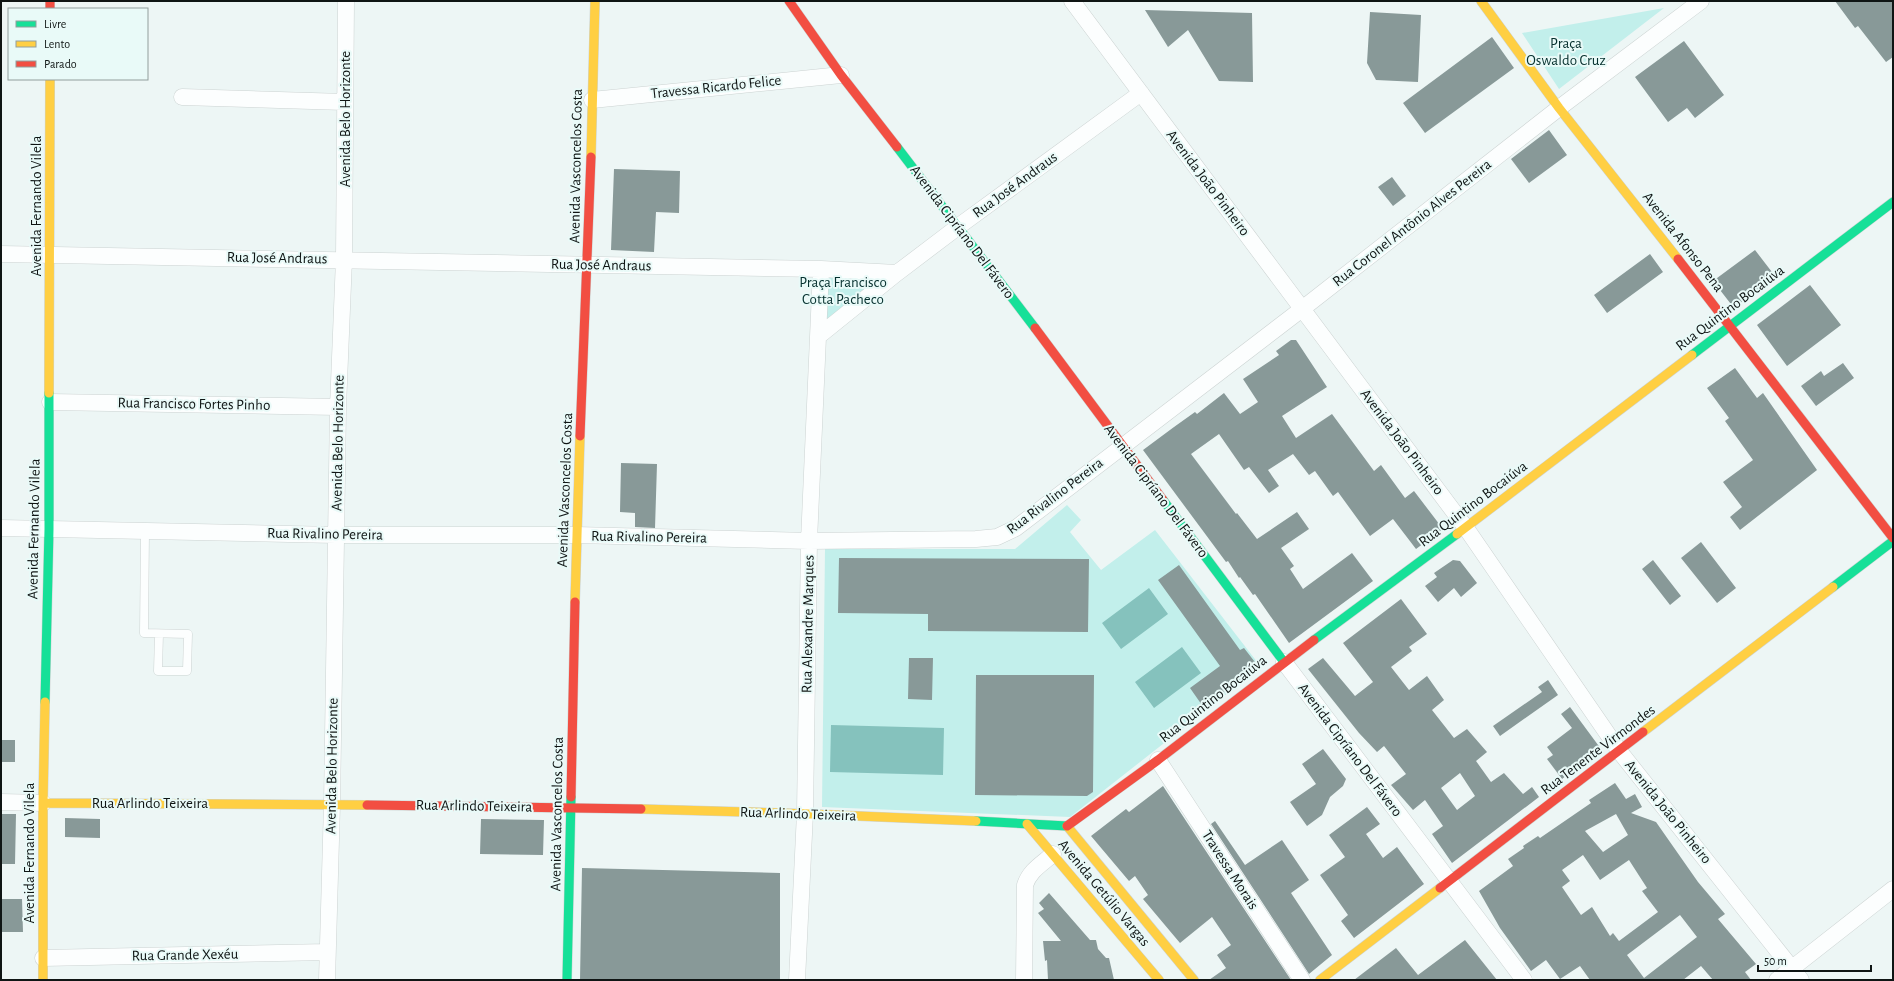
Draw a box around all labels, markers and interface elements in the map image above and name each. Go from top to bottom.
legend [8,8,148,80]
text: Livre [44,18,66,30]
park label: Praça Oswaldo Cruz [1526,36,1606,68]
text: Lento [44,38,70,50]
street label: Avenida Belo Horizonte [338,51,353,187]
text: Parado [44,58,77,70]
street label: Travessa Ricardo Felice [650,73,782,101]
street label: Avenida Vasconcelos Costa [567,88,585,244]
street label: Avenida João Pinheiro [1163,127,1253,239]
street label: Avenida Fernando Vilela [29,135,44,276]
street label: Rua José Andraus [970,149,1060,221]
street label: Rua Coronel Antônio Alves Pereira [1330,157,1494,289]
street label: Avenida Cipríano Del Fávero [907,163,1017,301]
street label: Avenida Afonso Pena [1640,189,1727,295]
street label: Rua José Andraus [227,250,327,266]
street label: Rua José Andraus [551,257,651,273]
street label: Rua Quintino Bocaiúva [1673,262,1787,354]
park label: Praça Francisco Cotta Pacheco [799,275,887,307]
street label: Avenida Belo Horizonte [329,375,347,511]
street label: Avenida João Pinheiro [1357,386,1447,498]
street label: Rua Francisco Fortes Pinho [118,395,270,413]
street label: Avenida Vasconcelos Costa [555,412,575,568]
street label: Avenida Cipríano Del Fávero [1101,422,1211,560]
street label: Rua Rivalino Pereira [1004,455,1106,537]
street label: Avenida Fernando Vilela [25,458,43,600]
street label: Rua Quintino Bocaiúva [1416,458,1530,550]
street label: Rua Rivalino Pereira [267,525,383,543]
street label: Rua Rivalino Pereira [591,528,707,546]
street label: Rua Alexandre Marques [799,555,817,693]
street label: Rua Quintino Bocaiúva [1157,653,1270,745]
street label: Avenida Cipríano Del Fávero [1295,681,1405,819]
street label: Avenida Belo Horizonte [323,698,341,834]
street label: Rua Tenente Virmondes [1538,702,1658,798]
street label: Avenida Vasconcelos Costa [548,736,566,892]
street label: Avenida João Pinheiro [1622,757,1714,867]
street label: Avenida Fernando Vilela [22,782,37,923]
street label: Rua Arlindo Teixeira [92,796,208,811]
street label: Rua Arlindo Teixeira [416,797,532,815]
street label: Rua Arlindo Teixeira [740,804,857,824]
street label: Travessa Morais [1199,828,1261,912]
street label: Avenida Getúlio Vargas [1055,837,1153,949]
street label: Rua Grande Xexéu [132,947,239,963]
scale bar [1758,947,1871,973]
text: 50 m [1764,955,1787,967]

